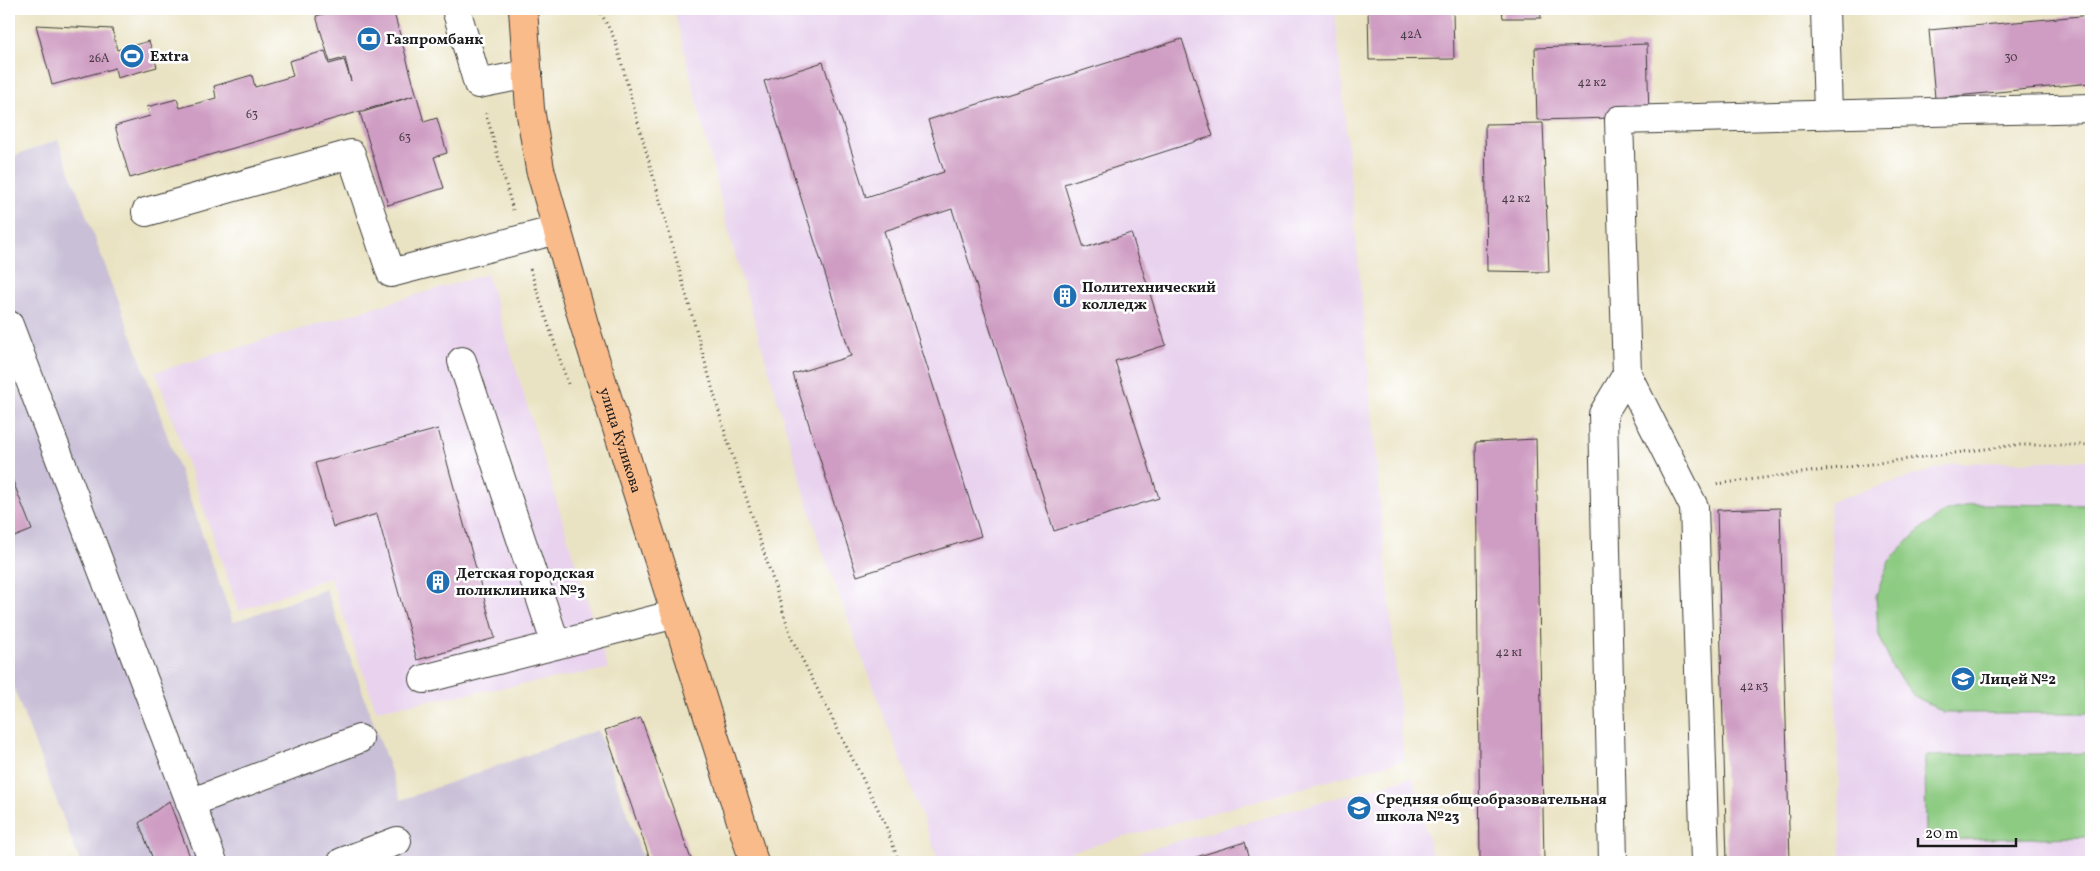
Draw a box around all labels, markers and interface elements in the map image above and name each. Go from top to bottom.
bank icon: Газпромбанк [356,26,382,52]
house number: 42А [1400,27,1423,43]
place label: Газпромбанк [386,30,483,51]
sports icon: Extra [119,43,145,69]
place label: Extra [150,47,189,68]
house number: 30 [2004,50,2018,66]
house number: 26А [89,51,110,67]
house number: 42 к2 [1578,75,1606,91]
house number: 63 [246,107,258,123]
house number: 63 [399,130,411,146]
house number: 42 к2 [1502,191,1530,207]
place label: Политехнический колледж [1082,278,1216,316]
building icon: Политехнический колледж [1052,283,1078,309]
street label: улица Куликова [593,385,646,496]
place label: Детская городская поликлиника №3 [456,564,595,602]
building icon: Детская городская поликлиника №3 [425,569,451,595]
house number: 42 к1 [1495,645,1523,661]
school or university icon: Лицей №2 [1950,666,1976,692]
place label: Лицей №2 [1980,670,2056,691]
house number: 42 к3 [1740,679,1768,695]
place label: Средняя общеобразовательная школа №23 [1376,790,1607,828]
school or university icon: Средняя общеобразовательная школа №23 [1346,795,1372,821]
scale bar [1918,816,2015,848]
text: 20 m [1925,824,1958,845]

